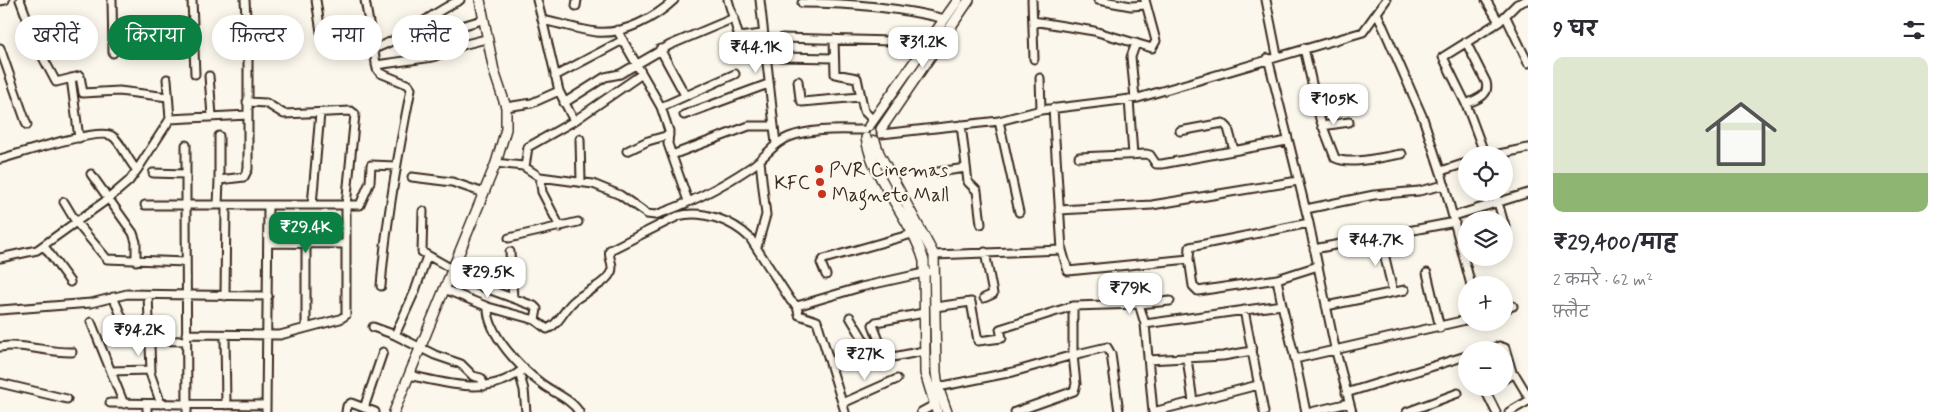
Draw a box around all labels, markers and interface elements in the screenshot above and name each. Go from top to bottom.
chip: खरीदें [15,15,98,60]
chip: किराया [108,15,202,60]
chip: फ़िल्टर [212,15,304,60]
chip: नया [314,15,382,60]
chip: फ़्लैट [392,15,469,60]
text: 9 घर [1553,16,1597,44]
icon: filters [1900,16,1928,44]
pin: ₹31.2K [882,27,964,69]
pin: ₹44.1K [715,32,797,74]
text: ₹31.2K [899,32,947,53]
text: ₹44.1K [730,37,782,58]
pin: ₹105K [1299,84,1369,126]
text: ₹105K [1310,89,1358,110]
icon: home [1696,89,1786,179]
map controls [1458,146,1513,396]
button: locate [1458,146,1513,201]
place label: PVR Cinemas [829,158,949,183]
marker: PVR Cinemas [813,163,825,175]
place label: KFC [774,171,810,196]
marker: KFC [814,176,826,188]
place label: Magneto Mall [832,183,949,211]
marker: Magneto Mall [816,188,828,200]
button: layers [1458,211,1513,266]
pin: ₹29.4K [265,212,347,254]
text: ₹29.4K [280,217,332,238]
pin: ₹44.7K [1335,224,1417,267]
text: ₹29,400/माह [1553,229,1677,257]
text: ₹44.7K [1349,230,1403,251]
pin: ₹29.5K [447,256,529,299]
text: ₹29.5K [462,262,514,283]
text: 2 कमरे · 62 m² [1553,270,1653,291]
pin: ₹79K [1100,272,1160,315]
button: + [1458,276,1513,331]
text: ₹79K [1109,278,1151,299]
text: फ़्लैट [1553,302,1589,323]
pin: ₹94.2K [98,314,180,357]
text: ₹94.2K [114,320,165,341]
pin: ₹27K [835,338,895,381]
button: − [1458,341,1513,396]
text: ₹27K [846,344,884,365]

